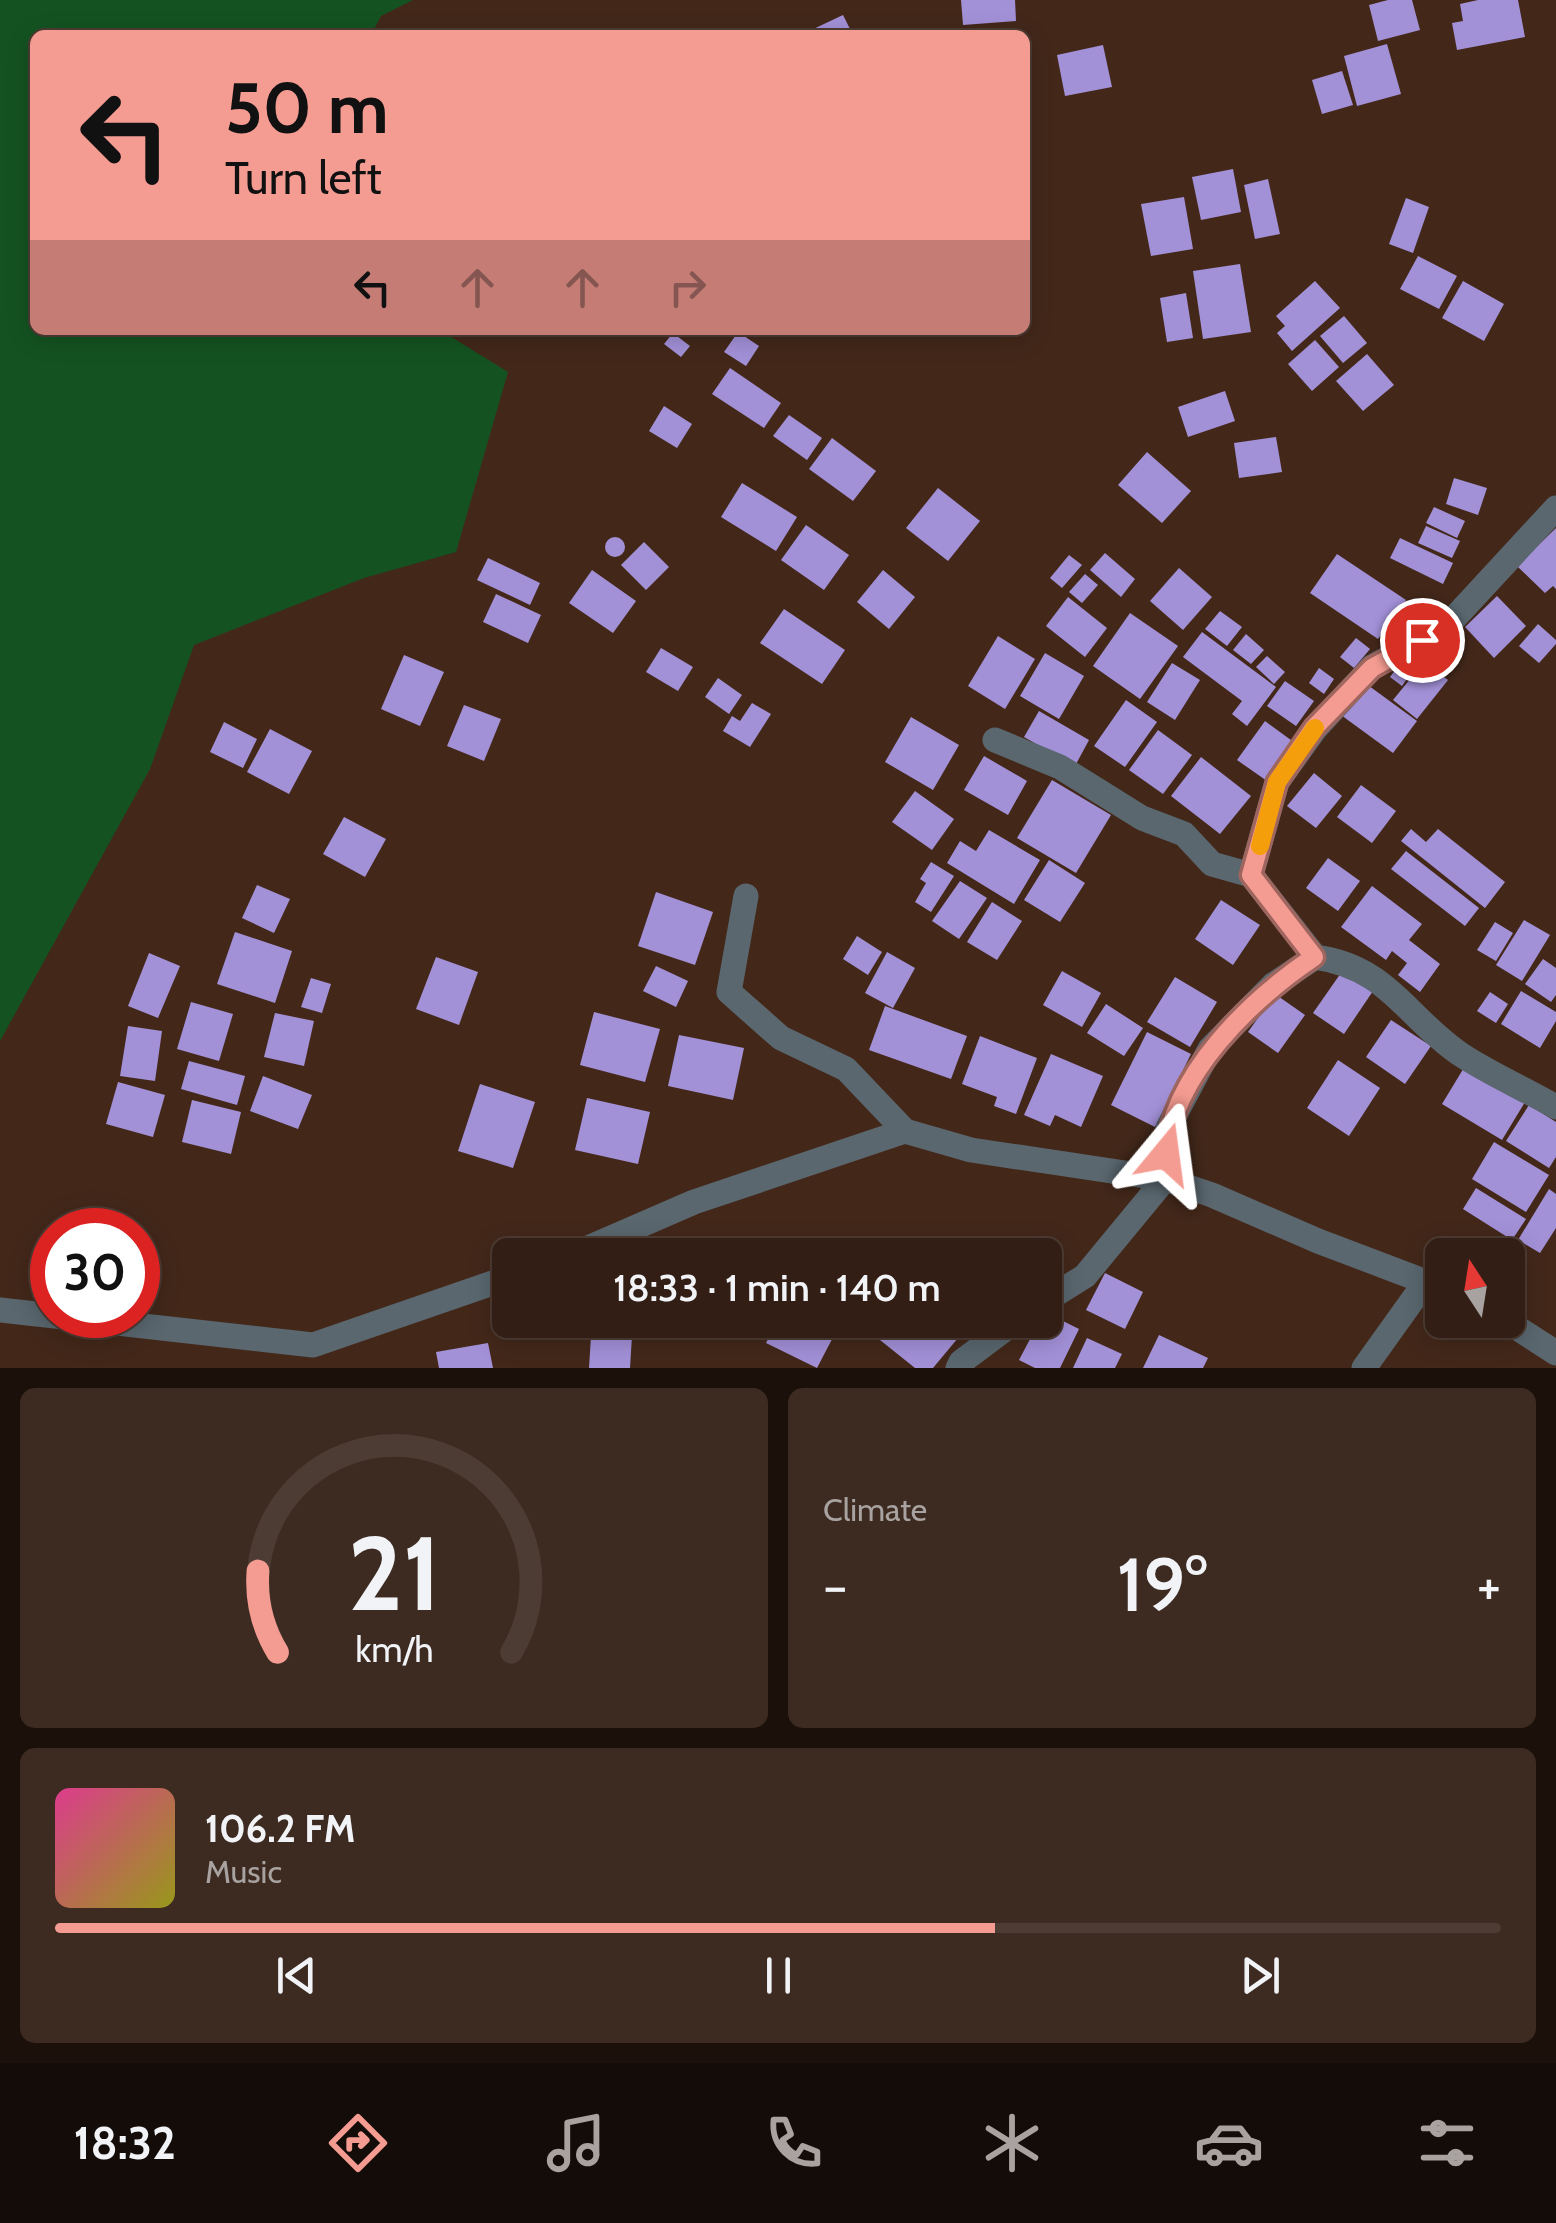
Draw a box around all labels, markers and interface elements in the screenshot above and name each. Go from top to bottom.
text: 50 m [225,65,389,151]
icon: left [60,70,190,200]
text: Turn left [225,151,382,205]
icon: left [345,260,400,315]
icon: ahead [450,260,505,315]
icon: ahead [555,260,610,315]
icon: right [660,260,715,315]
pin [1380,598,1465,683]
icon: arrive [1395,613,1450,668]
position arrow [1114,1102,1218,1206]
speed limit sign: 30 [30,1208,160,1338]
north arrow [1425,1238,1525,1338]
map controls [1425,1238,1525,1338]
text: 18:33 · 1 min · 140 m [613,1264,941,1311]
text: Climate [823,1490,927,1529]
text: 21 [347,1510,441,1636]
text: 19° [1117,1539,1207,1630]
text: − [823,1552,847,1619]
text: + [1477,1552,1501,1619]
text: km/h [355,1628,433,1671]
text: 106.2 FM [205,1805,355,1852]
text: Music [205,1852,282,1891]
icon: previous [269,1948,324,2003]
icon: pause [751,1948,806,2003]
icon: next [1233,1948,1288,2003]
icon: directions [323,2108,393,2178]
icon: music [541,2108,611,2178]
icon: phone [759,2108,829,2178]
icon: climate [977,2108,1047,2178]
icon: car [1194,2108,1264,2178]
icon: filters [1412,2108,1482,2178]
text: 18:32 [74,2116,176,2170]

